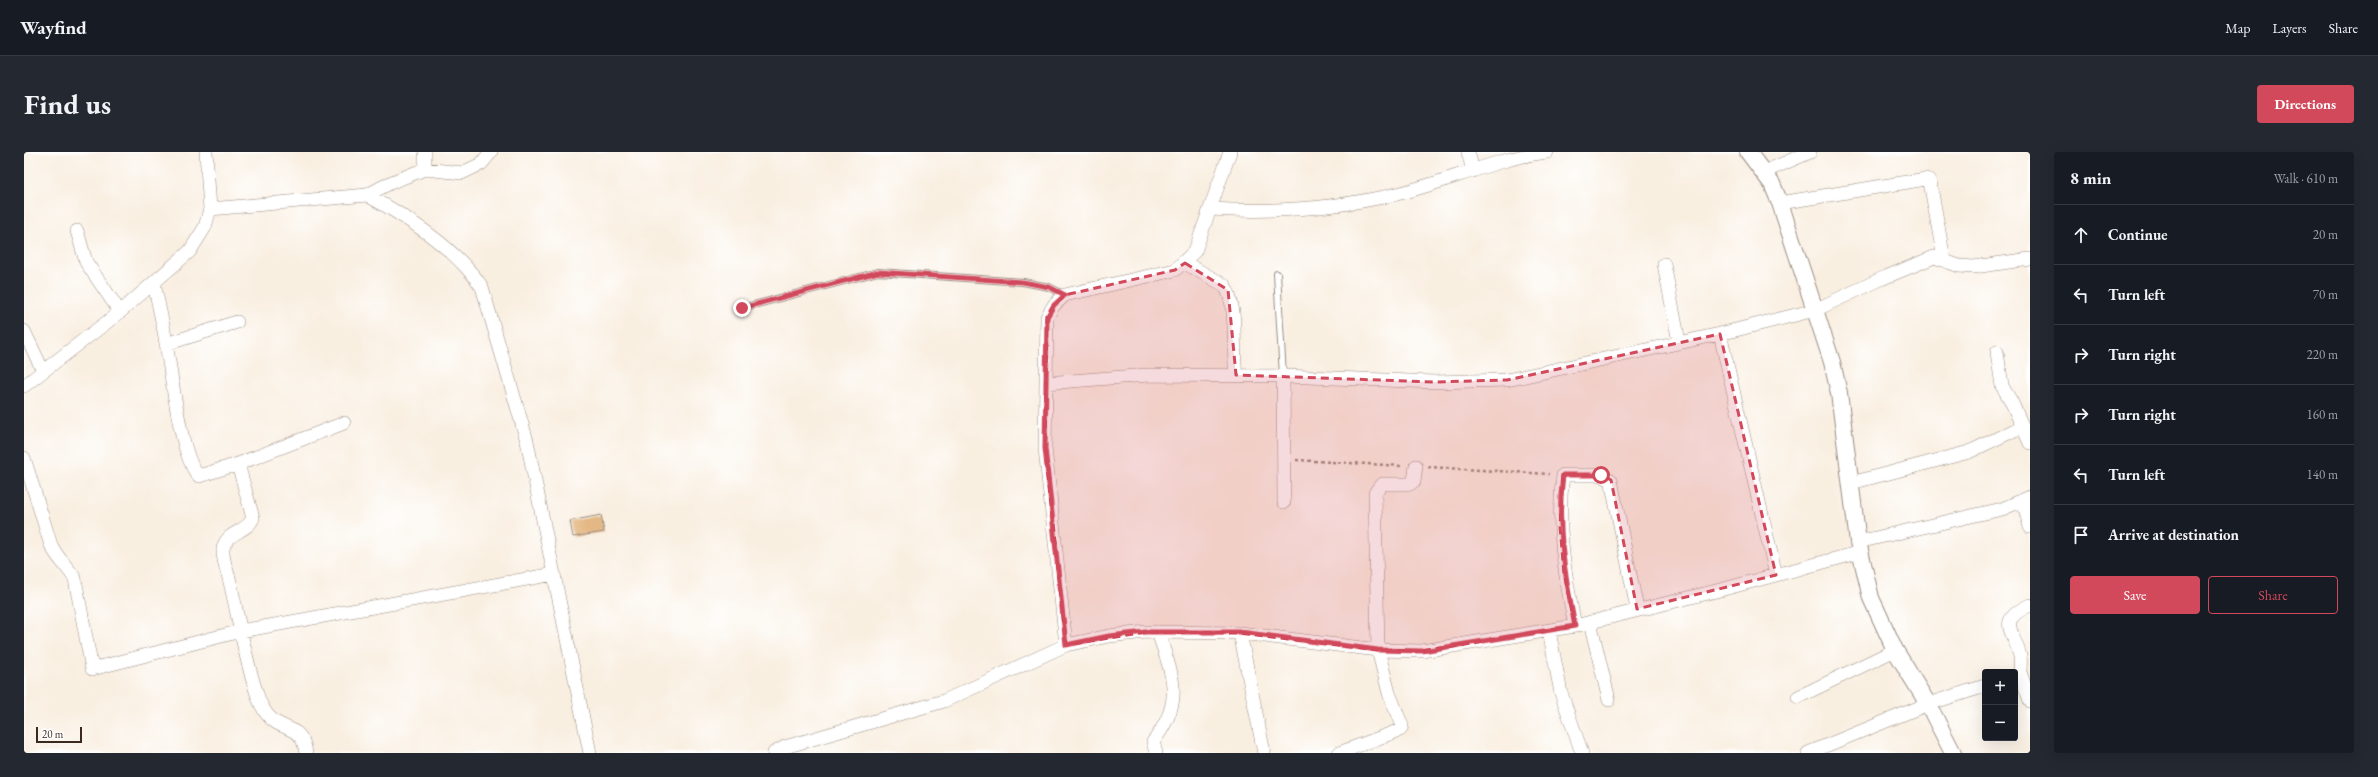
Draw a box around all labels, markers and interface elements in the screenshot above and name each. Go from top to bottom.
text: Wayfind [20,15,87,40]
text: Map [2225,19,2250,37]
text: Layers [2272,19,2307,37]
text: Share [2329,19,2358,37]
button: Directions [2257,85,2354,123]
text: Find us [24,86,111,122]
text: 8 min [2070,167,2111,189]
text: Walk · 610 m [2274,170,2338,187]
icon: ahead [2070,224,2092,246]
text: Continue [2108,225,2168,244]
text: 20 m [2313,226,2338,243]
icon: left [2070,284,2092,306]
text: Turn left [2108,285,2165,304]
text: 70 m [2313,286,2338,303]
route end [733,299,751,317]
icon: right [2070,344,2092,366]
text: Turn right [2108,345,2176,364]
text: 220 m [2307,346,2338,363]
icon: right [2070,404,2092,426]
text: Turn right [2108,405,2176,424]
text: 160 m [2307,406,2338,423]
icon: left [2070,464,2092,486]
text: Turn left [2108,465,2165,484]
route start [1592,466,1610,484]
text: 140 m [2307,466,2338,483]
icon: arrive [2070,524,2092,546]
text: Arrive at destination [2108,525,2239,544]
button: Save [2070,576,2200,614]
button: Share [2208,576,2338,614]
map controls [1982,669,2018,741]
button: + [1982,669,2018,705]
button: − [1982,705,2018,741]
scale bar [36,725,82,744]
text: 20 m [42,727,63,741]

